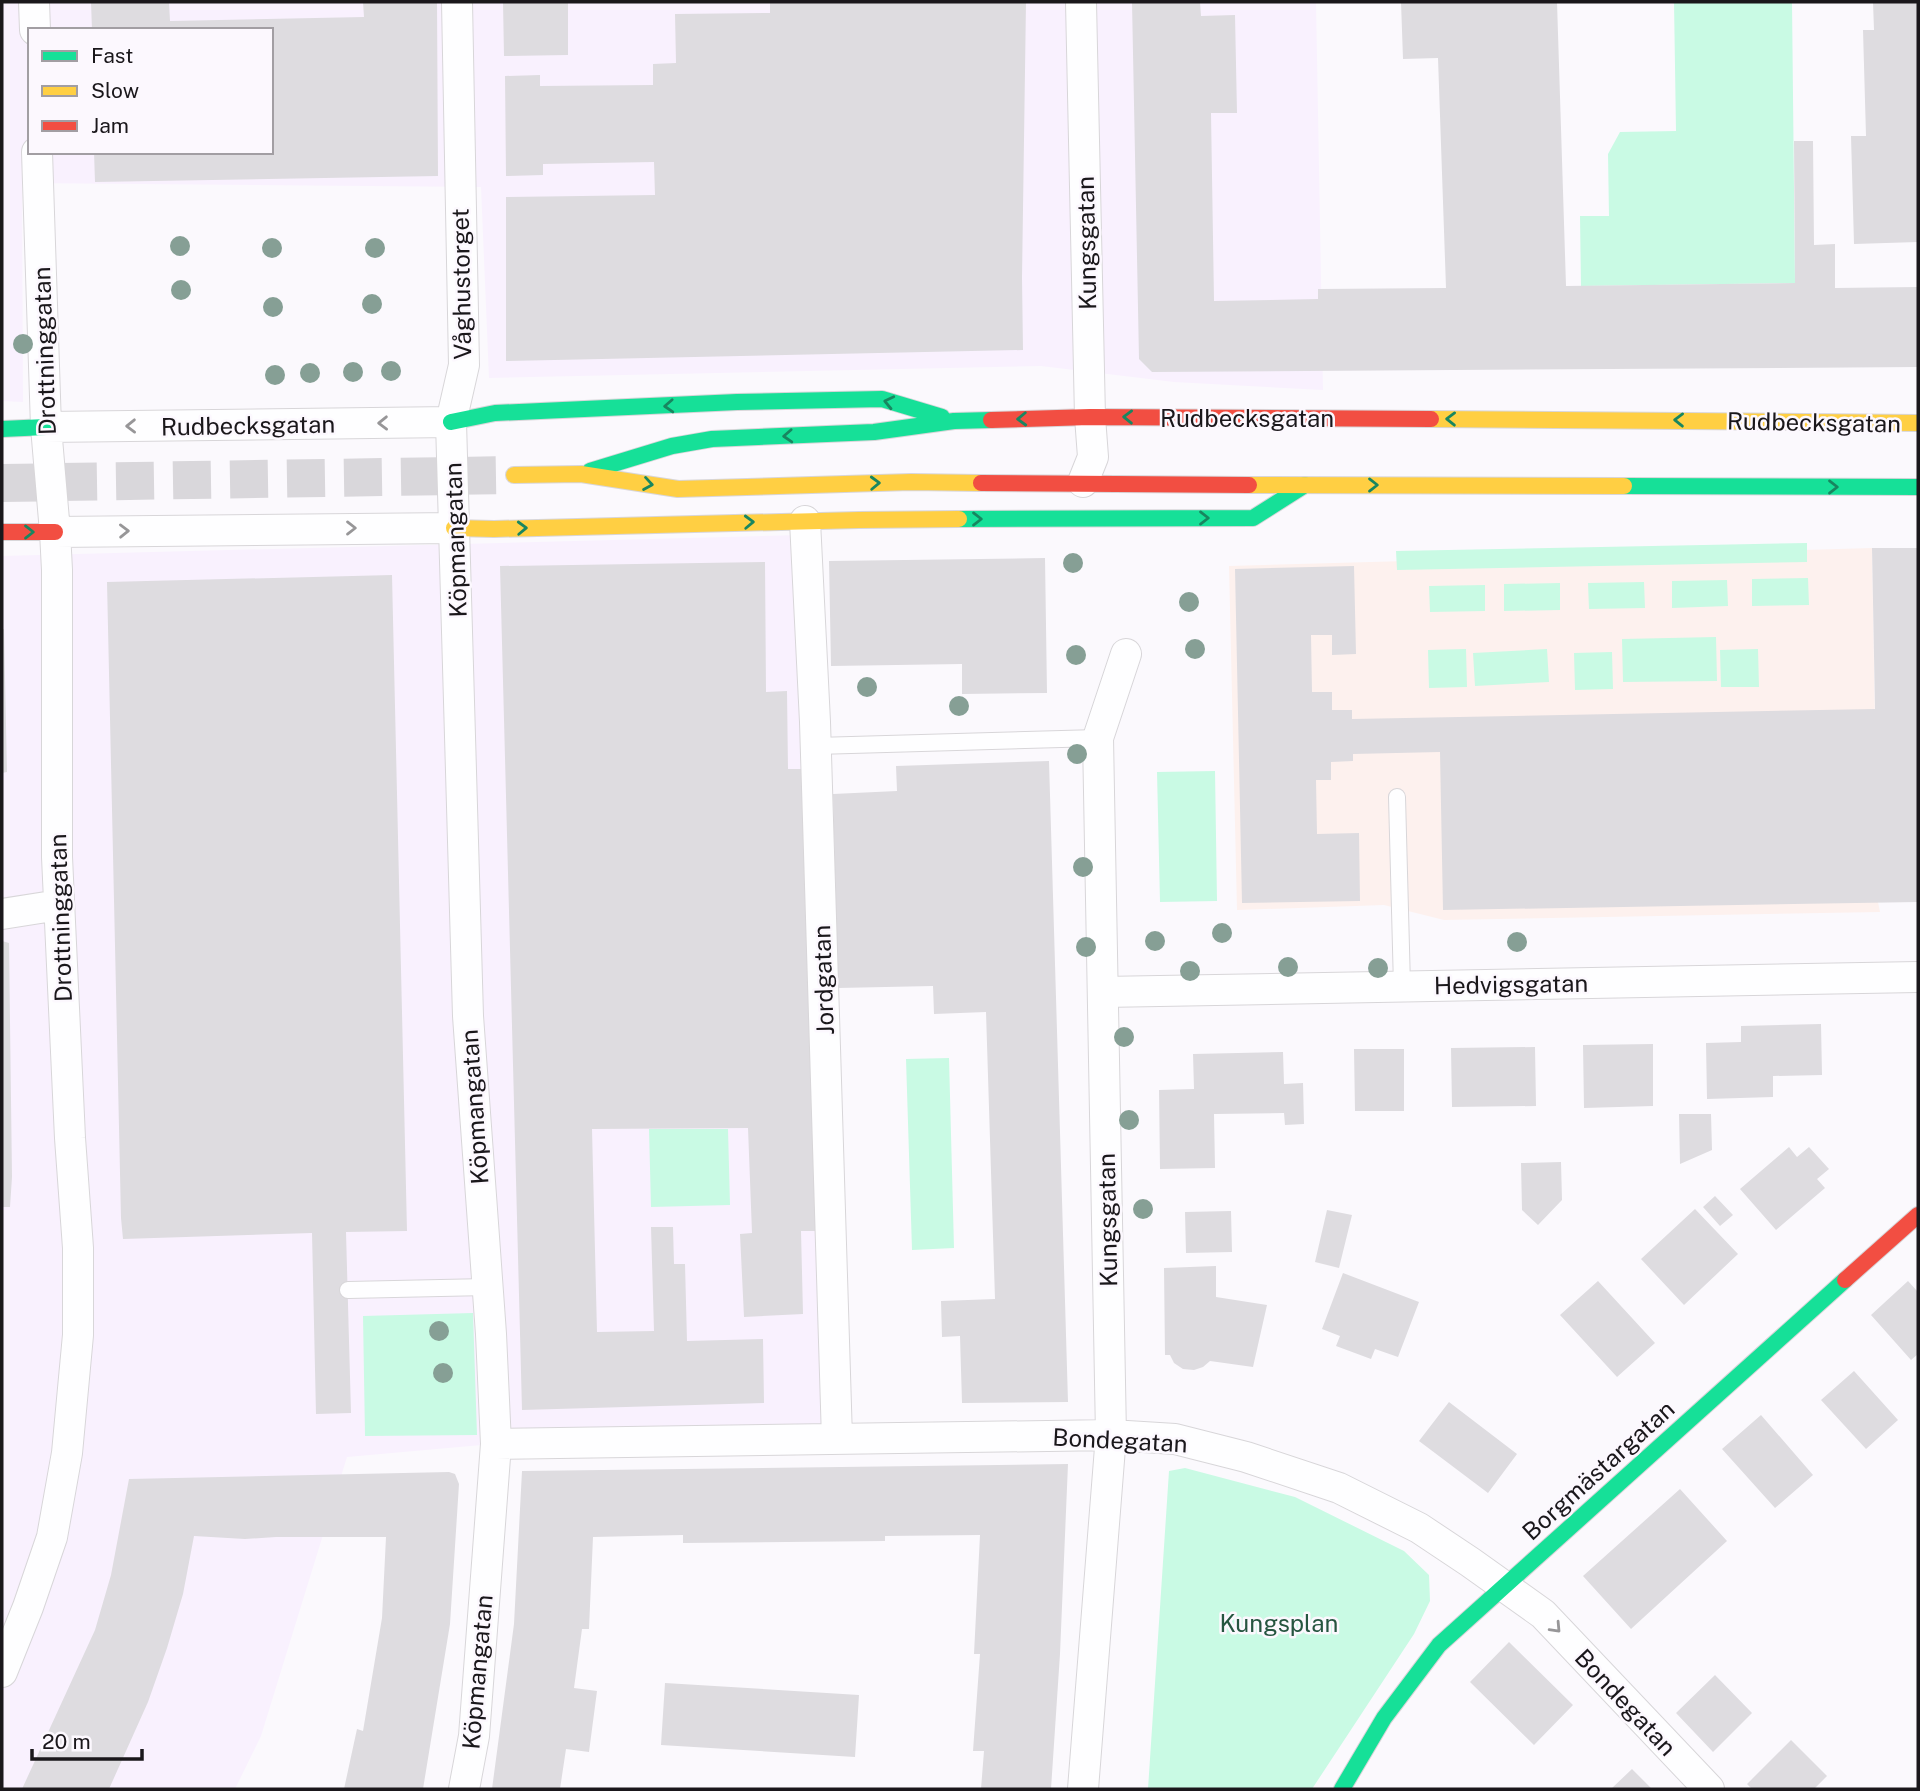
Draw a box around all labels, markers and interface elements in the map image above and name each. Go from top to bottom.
legend [28,28,273,154]
text: Fast [91,43,133,68]
text: Slow [91,78,139,103]
text: Jam [91,113,129,138]
street label: Kungsgatan [1071,176,1101,310]
street label: Våghustorget [446,208,476,360]
street label: Drottninggatan [27,266,61,436]
one-way arrow [883,395,895,410]
one-way arrow [663,399,674,414]
street label: Rudbecksgatan [1160,404,1334,432]
street label: Rudbecksgatan [1727,406,1901,438]
street label: Rudbecksgatan [161,409,335,441]
one-way arrow [1122,410,1133,425]
one-way arrow [1016,411,1027,426]
one-way arrow [1445,412,1456,427]
one-way arrow [1673,412,1683,428]
one-way arrow [377,415,388,431]
one-way arrow [125,419,136,434]
one-way arrow [783,428,794,443]
street label: Köpmangatan [438,462,472,618]
one-way arrow [870,475,881,490]
one-way arrow [642,477,654,492]
one-way arrow [1368,477,1379,493]
one-way arrow [1829,479,1839,495]
one-way arrow [1200,510,1210,526]
one-way arrow [972,512,983,527]
one-way arrow [744,515,755,530]
one-way arrow [346,520,357,536]
one-way arrow [517,521,528,536]
one-way arrow [119,523,129,539]
one-way arrow [24,524,34,540]
street label: Drottninggatan [43,833,77,1003]
street label: Jordgatan [807,925,839,1035]
street label: Hedvigsgatan [1434,969,1588,999]
street label: Köpmangatan [455,1029,493,1185]
street label: Kungsgatan [1092,1153,1122,1287]
street label: Borgmästargatan [1516,1394,1680,1546]
street label: Bondegatan [1052,1422,1188,1458]
street label: Köpmangatan [456,1594,498,1750]
park label: Kungsplan [1220,1609,1338,1637]
one-way arrow [1548,1620,1561,1633]
street label: Bondegatan [1570,1643,1682,1761]
scale bar [32,1718,142,1762]
text: 20 m [42,1729,91,1754]

